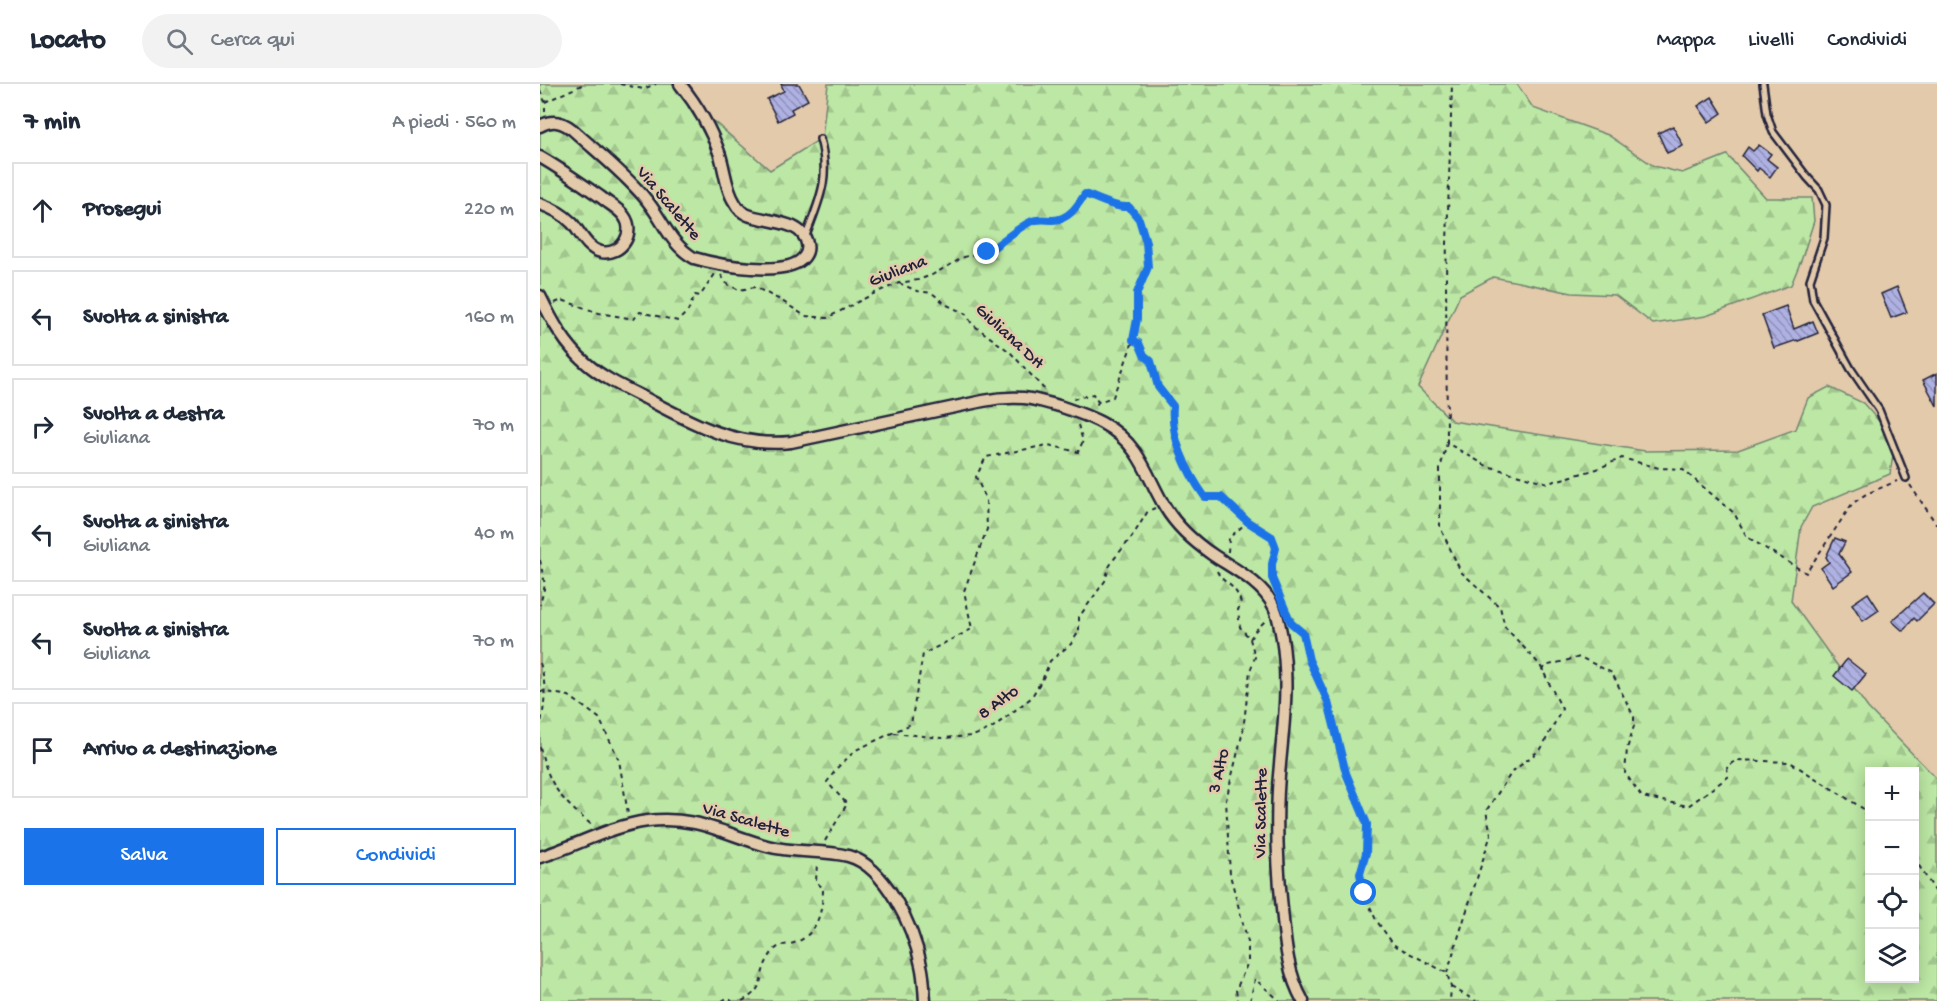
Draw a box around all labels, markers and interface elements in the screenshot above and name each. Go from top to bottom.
search box [142,14,562,68]
text: Locato [30,25,106,58]
icon: search [163,25,196,58]
text: Cerca qui [211,28,295,54]
text: Mappa [1656,29,1715,54]
text: Livelli [1748,29,1794,54]
text: Condividi [1827,29,1907,54]
text: 7 min [24,108,80,139]
text: A piedi · 560 m [392,112,516,135]
street label: Via Scalette [630,162,705,246]
icon: ahead [26,194,59,227]
text: Prosegui [83,197,161,223]
text: 220 m [464,199,514,222]
route end [973,238,999,264]
street label: Giuliana [866,251,931,293]
street label: Giuliana DH [970,300,1048,375]
icon: left [26,302,59,335]
text: Svolta a sinistra [83,305,228,331]
text: 160 m [465,307,514,330]
text: Svolta a destra [83,402,224,428]
icon: right [26,410,59,443]
text: 70 m [473,415,514,438]
text: Giuliana [83,428,150,451]
text: Svolta a sinistra [83,510,228,536]
icon: left [26,518,59,551]
text: 40 m [474,523,514,546]
text: Giuliana [83,536,150,559]
text: Svolta a sinistra [83,618,228,644]
icon: left [26,626,59,659]
text: 70 m [473,631,514,654]
text: Giuliana [83,644,150,667]
street label: 8 Alto [974,681,1024,725]
icon: arrive [26,734,59,767]
text: Arrivo a destinazione [83,737,277,763]
street label: 3 Alto [1204,747,1235,796]
street label: Via Scalette [1251,767,1273,859]
map controls [1865,767,1919,983]
button: + [1865,767,1919,821]
street label: Via Scalette [699,798,793,844]
button: − [1865,821,1919,875]
button: Salva [24,828,264,885]
button: Condividi [276,828,516,885]
button: locate [1865,875,1919,929]
route start [1350,879,1376,905]
button: layers [1865,929,1919,983]

